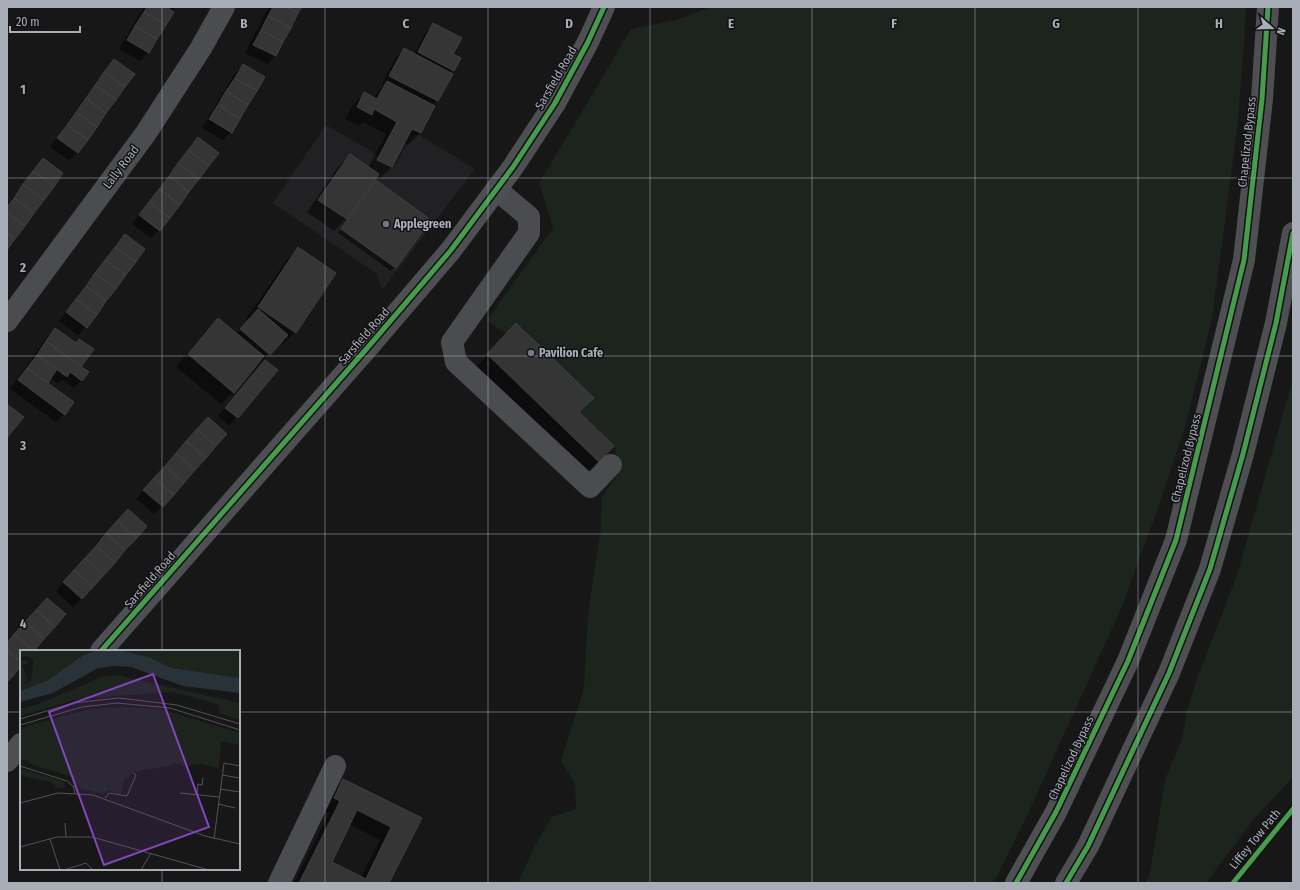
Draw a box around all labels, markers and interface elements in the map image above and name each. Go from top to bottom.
scale bar [10,8,80,34]
north arrow [1252,8,1292,48]
text: 20 m [16,15,40,29]
text: B [240,16,248,31]
text: C [403,16,410,31]
text: D [565,16,573,31]
text: E [728,16,734,31]
text: F [891,16,897,31]
text: G [1052,16,1060,31]
text: H [1215,16,1223,31]
text: N [1274,26,1288,37]
street label: Sarsfield Road [532,44,580,112]
text: 1 [20,82,26,97]
street label: Chapelizod Bypass [1235,96,1259,188]
street label: Lally Road [100,143,142,191]
place label: Applegreen [393,217,451,231]
marker: Applegreen [381,219,391,229]
text: 2 [19,260,26,275]
street label: Sarsfield Road [336,305,392,367]
place label: Pavilion Cafe [539,346,603,360]
marker: Pavilion Cafe [526,348,536,358]
street label: Chapelizod Bypass [1168,412,1204,504]
text: 3 [19,438,26,453]
street label: Sarsfield Road [122,549,178,611]
text: 4 [20,616,27,631]
inset map [20,650,240,870]
street label: Chapelizod Bypass [1045,714,1097,802]
street label: Liffey Tow Path [1226,806,1284,872]

